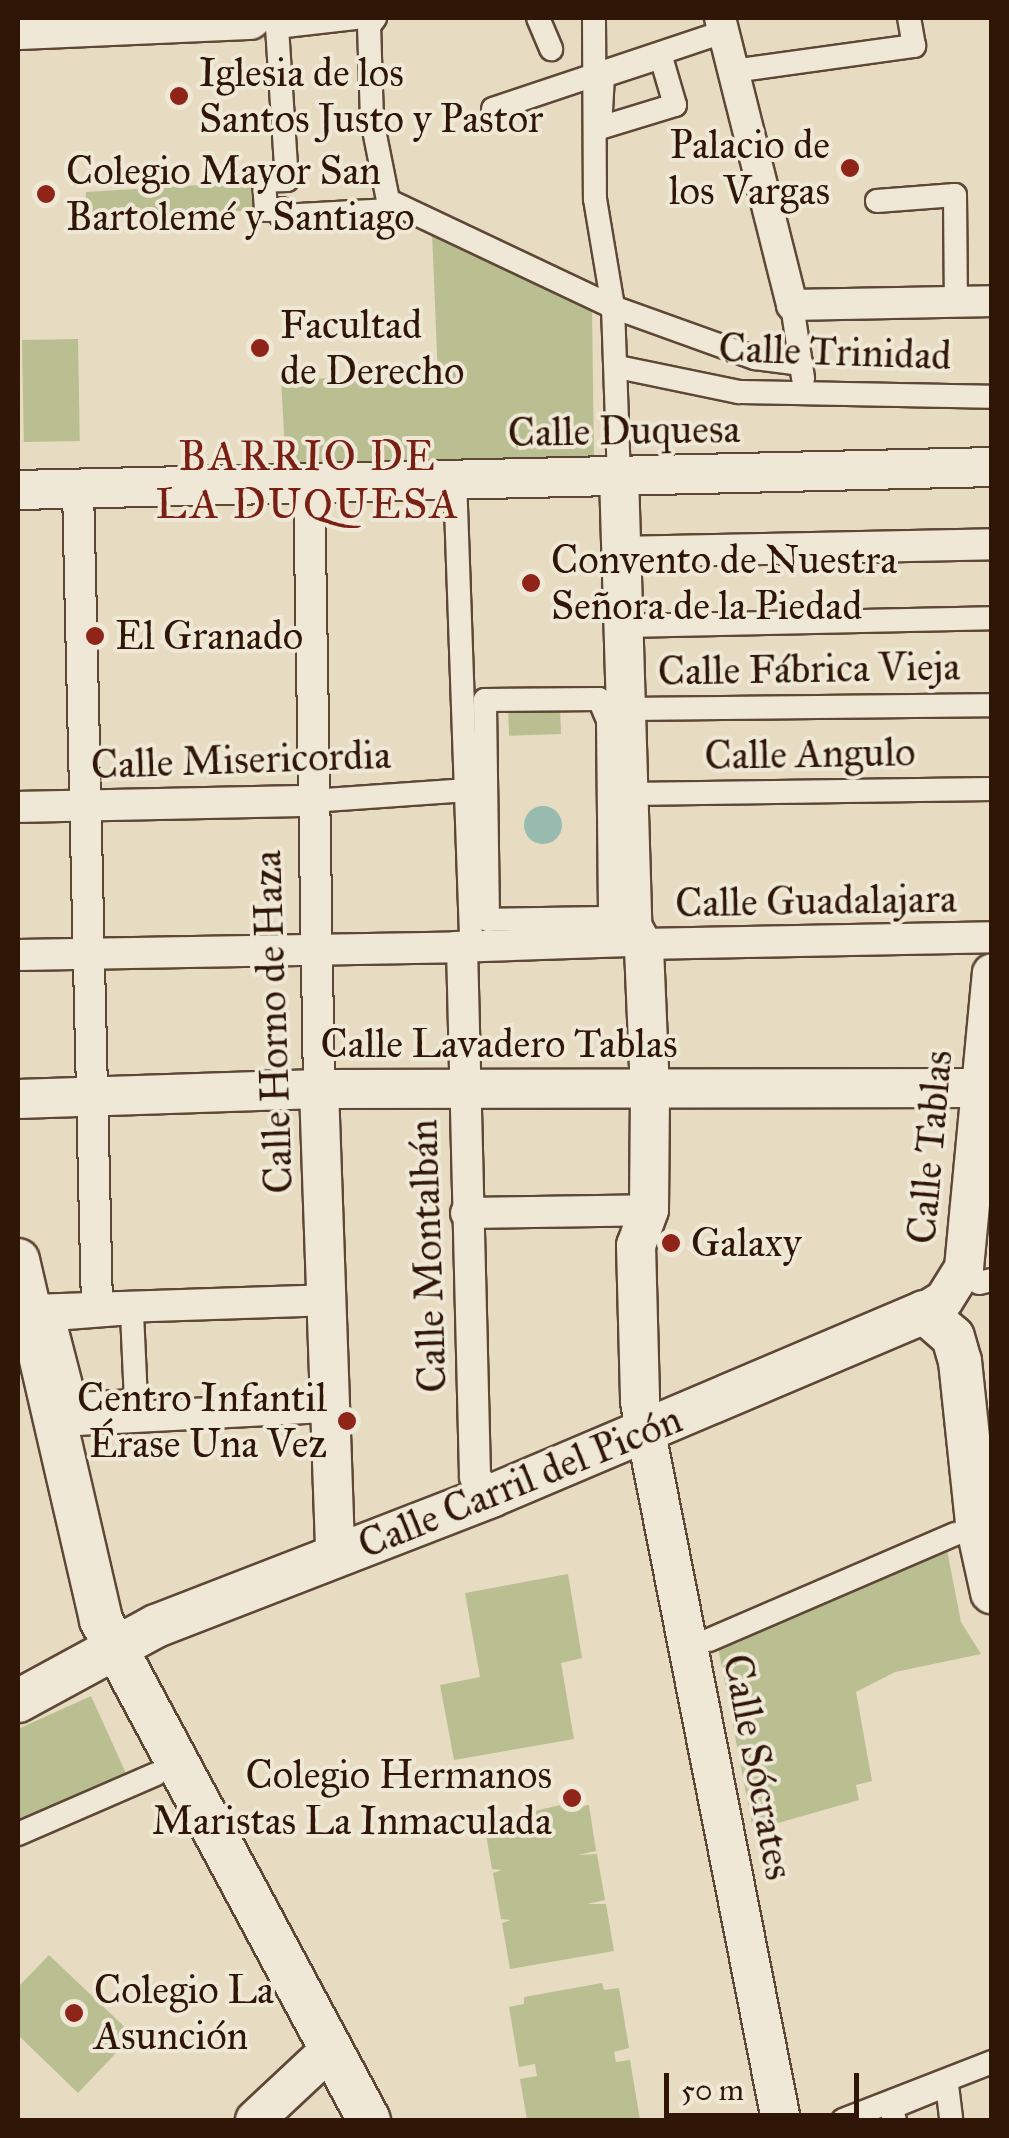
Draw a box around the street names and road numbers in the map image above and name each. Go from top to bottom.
street label: Calle Trinidad [718,324,952,380]
street label: Calle Duquesa [507,405,741,457]
street label: Calle Fábrica Vieja [657,642,961,696]
street label: Calle Angulo [704,728,916,780]
street label: Calle Misericordia [90,731,392,789]
street label: Calle Horno de Haza [243,850,303,1194]
street label: Calle Guadalajara [675,875,957,927]
street label: Calle Lavadero Tablas [320,1020,678,1068]
street label: Calle Tablas [898,1048,962,1246]
street label: Calle Montalbán [399,1119,457,1393]
street label: Calle Carril del Picón [351,1395,689,1569]
street label: Calle Sócrates [713,1650,803,1884]

